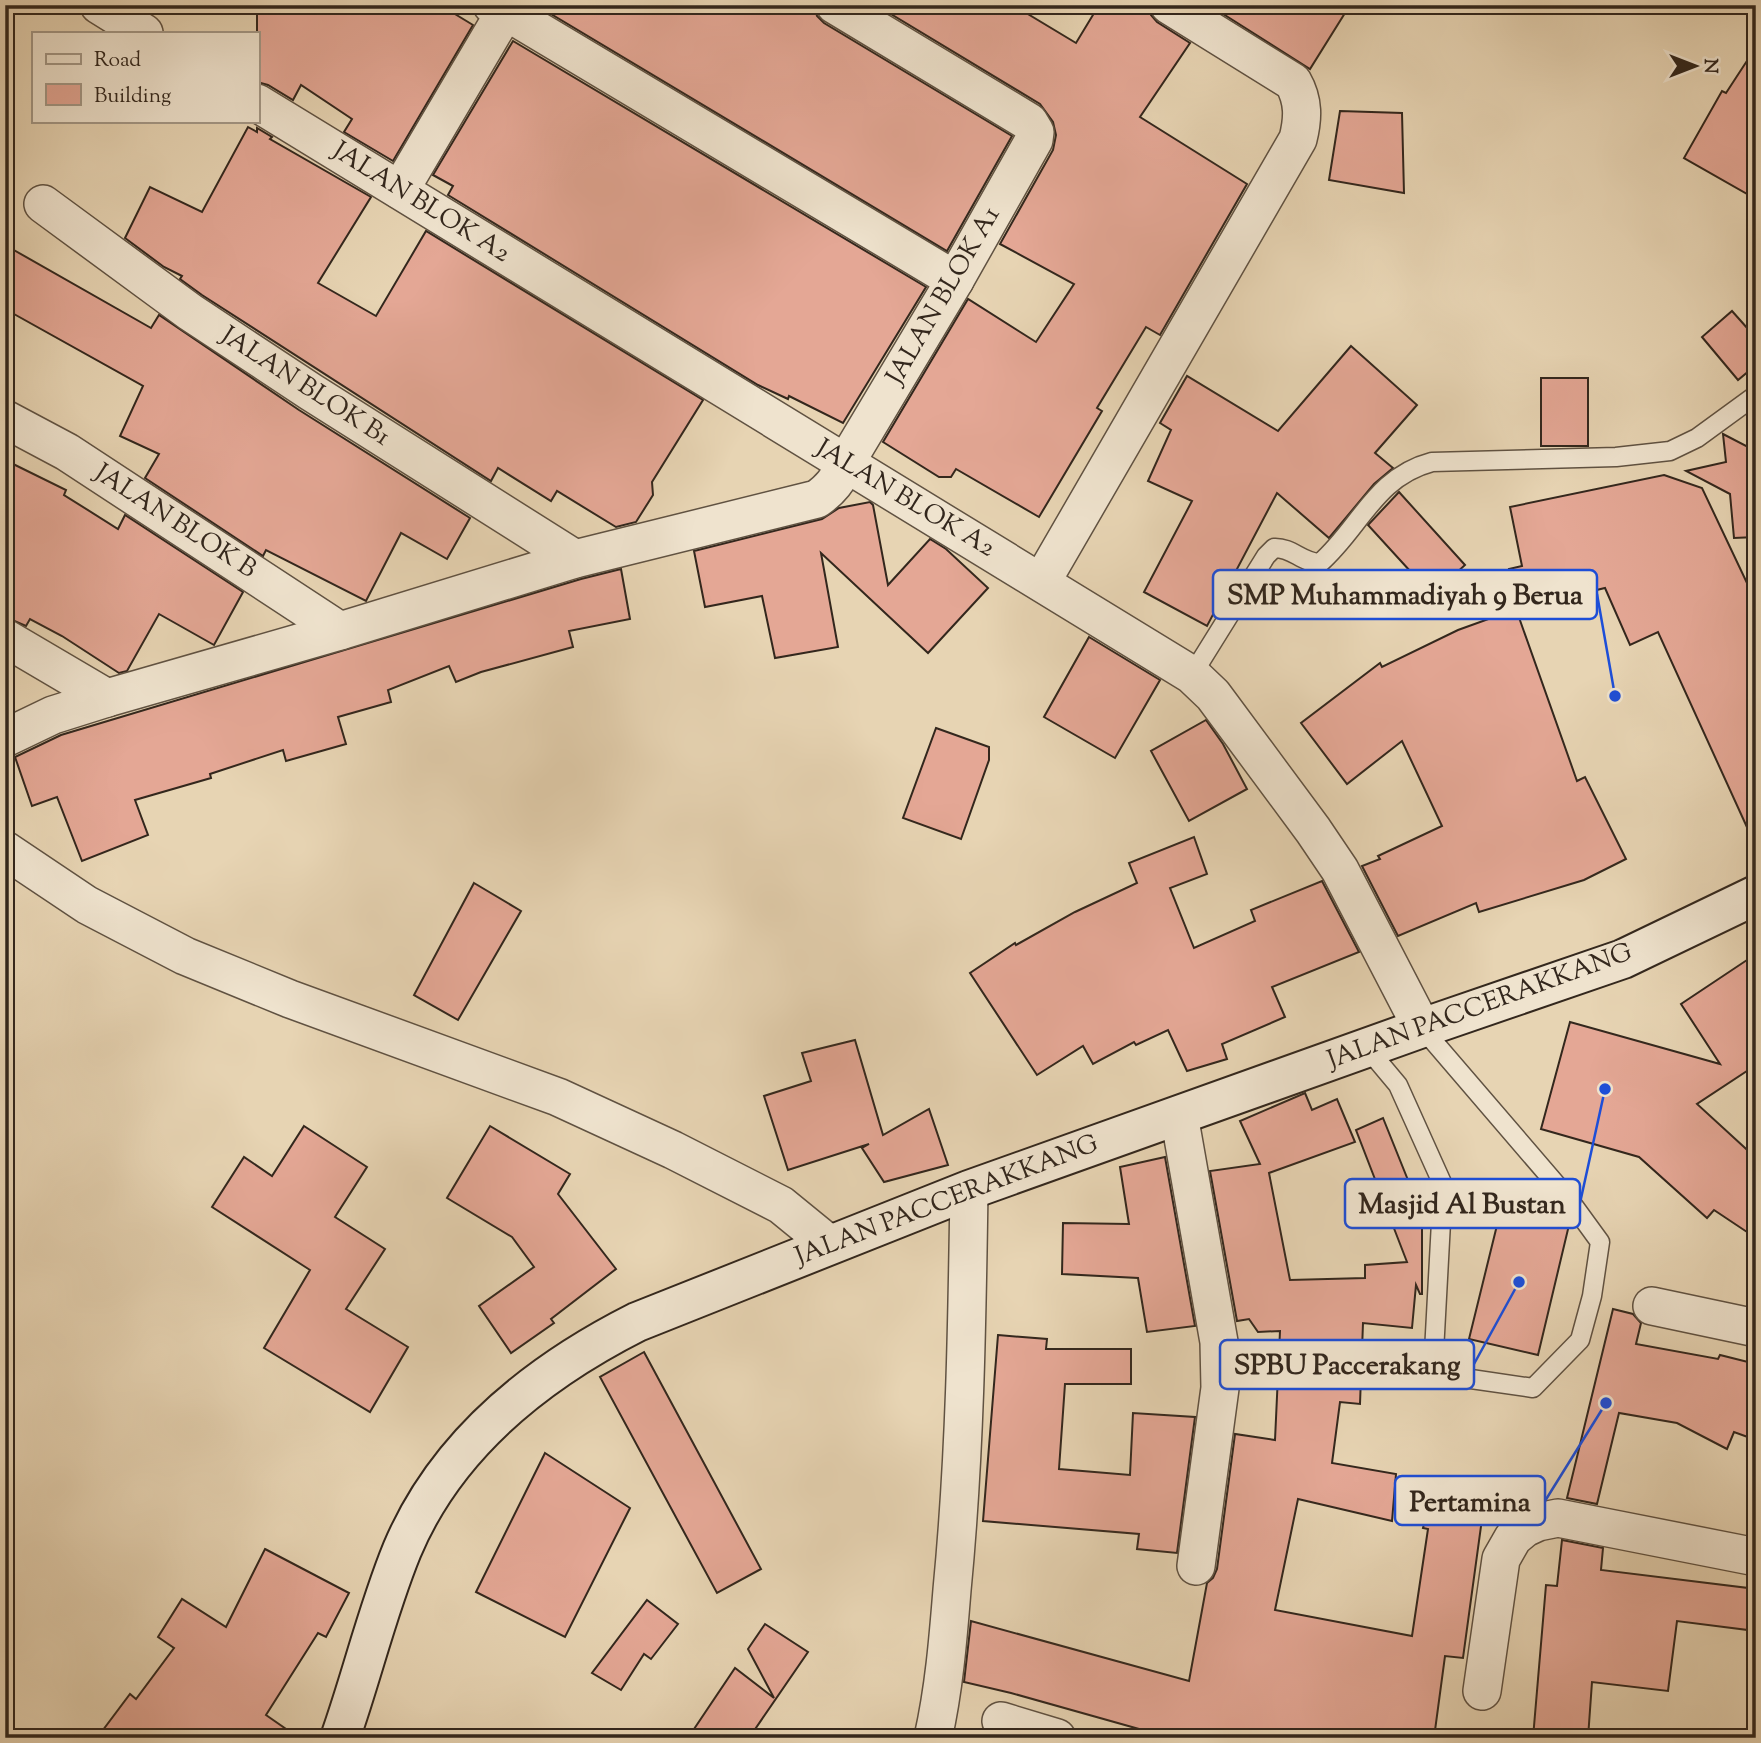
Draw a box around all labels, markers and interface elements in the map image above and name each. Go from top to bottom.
legend [32,32,259,122]
north arrow [1660,32,1730,102]
text: Road [94,46,141,76]
text: N [1696,58,1723,74]
text: Building [94,82,171,112]
street label: JALAN BLOK A2 [323,132,517,273]
street label: JALAN BLOK A1 [877,200,1010,394]
street label: JALAN BLOK B1 [211,317,397,456]
street label: JALAN BLOK A2 [806,430,1002,567]
street label: JALAN BLOK B [85,455,263,588]
callout: SMP Muhammadiyah 9 Berua [1213,570,1597,619]
text: SMP Muhammadiyah 9 Berua [1227,577,1583,617]
street label: JALAN PACCERAKKANG [1320,935,1638,1080]
street label: JALAN PACCERAKKANG [788,1126,1104,1277]
callout: Masjid Al Bustan [1345,1179,1580,1228]
text: Masjid Al Bustan [1358,1186,1566,1226]
callout: SPBU Paccerakang [1220,1340,1474,1389]
text: SPBU Paccerakang [1234,1347,1461,1387]
callout: Pertamina [1395,1476,1545,1525]
text: Pertamina [1409,1484,1531,1524]

